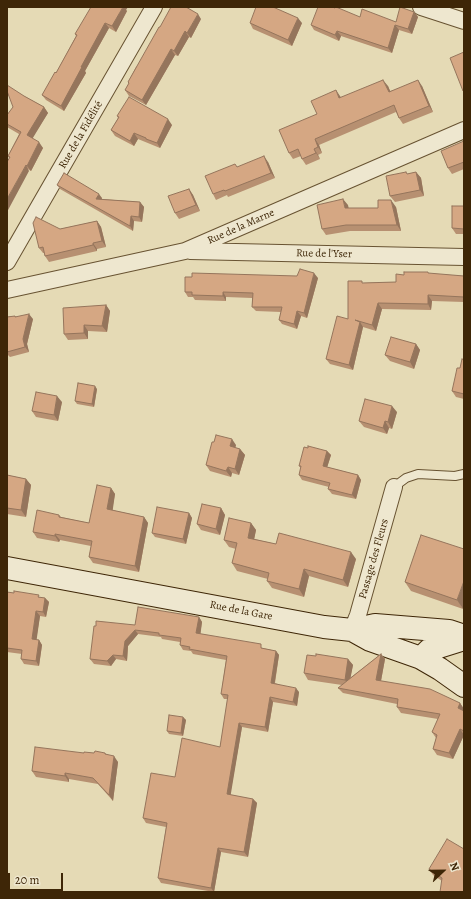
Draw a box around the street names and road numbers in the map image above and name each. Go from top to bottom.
street label: Rue de la Fidélité [56,99,106,171]
street label: Rue de la Marne [205,206,277,248]
street label: Rue de l'Yser [296,247,352,261]
street label: Passage des Fleurs [356,517,392,601]
street label: Rue de la Gare [208,598,274,624]

